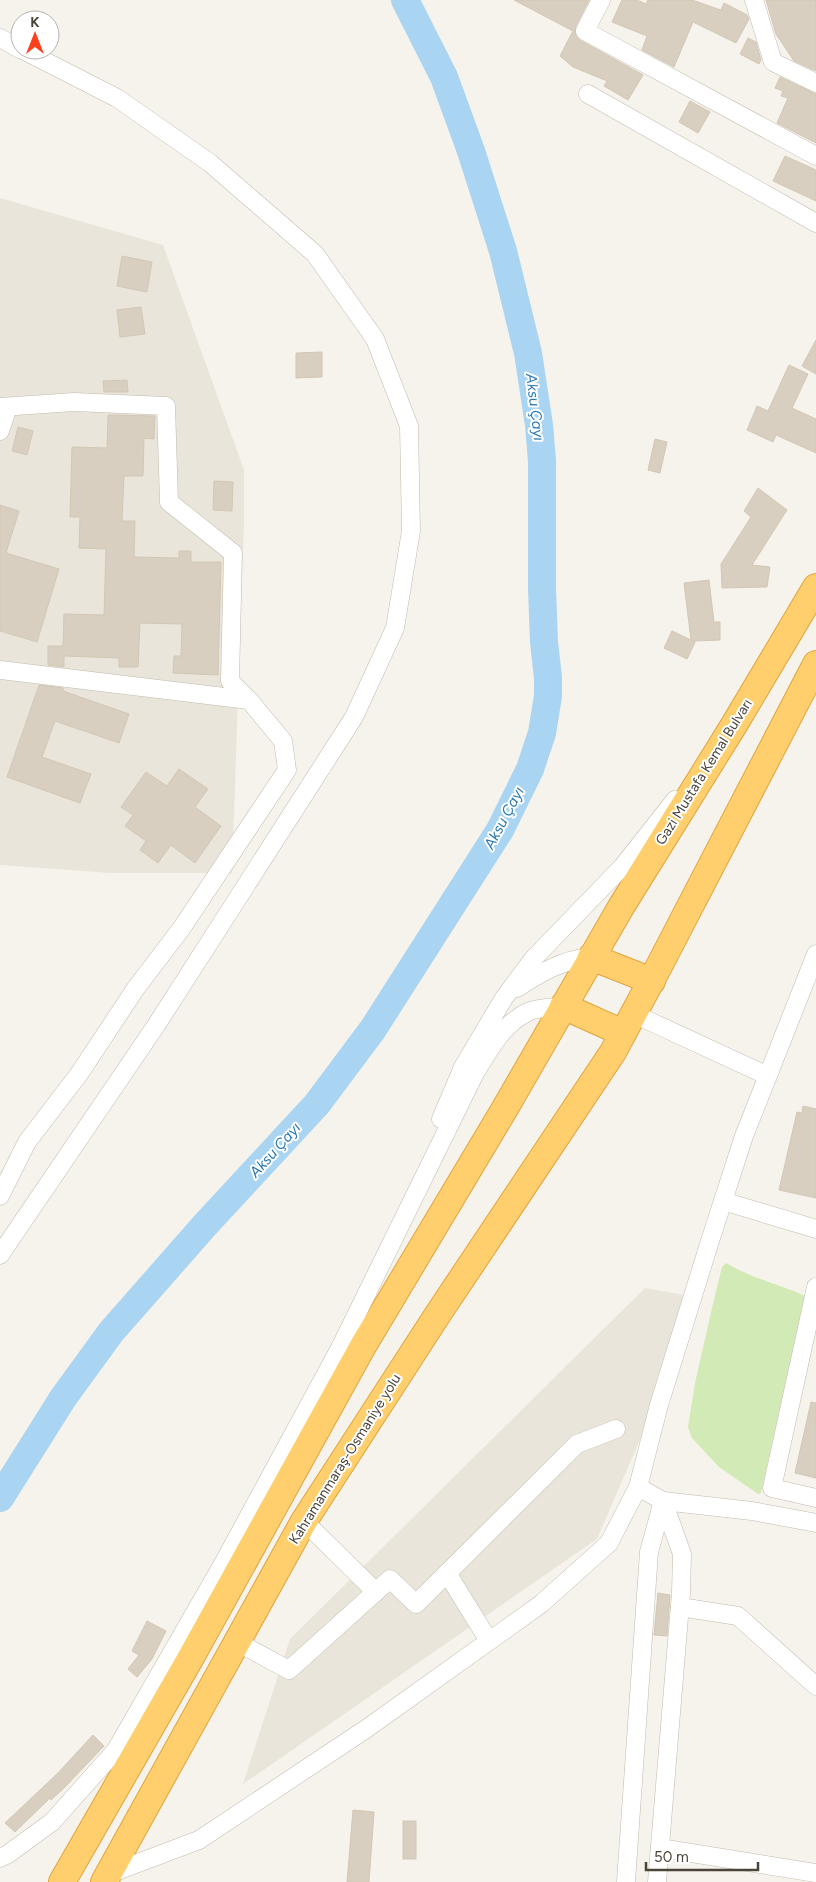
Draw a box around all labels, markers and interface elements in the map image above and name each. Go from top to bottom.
north arrow [10,10,60,60]
text: K [30,14,40,31]
water label: Aksu Çayı [522,371,548,442]
street label: Gazi Mustafa Kemal Bulvarı [652,696,756,848]
water label: Aksu Çayı [480,784,528,853]
water label: Aksu Çayı [245,1119,304,1182]
street label: Kahramanmaraş-Osmaniye yolu [285,1371,405,1547]
scale bar [646,1840,758,1872]
text: 50 m [654,1848,689,1866]

